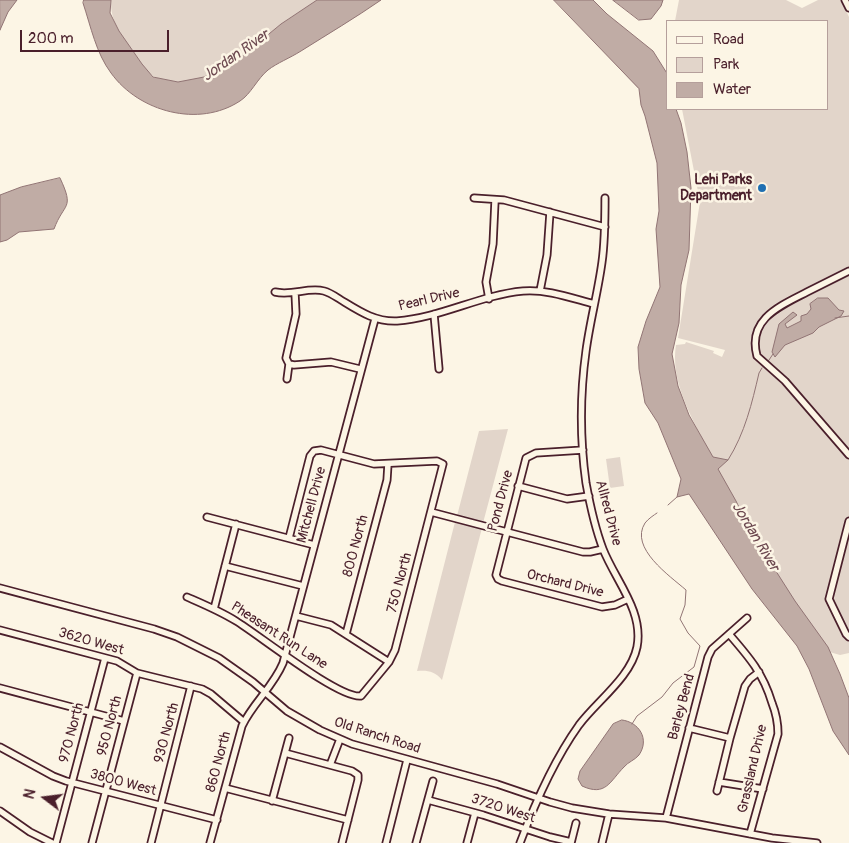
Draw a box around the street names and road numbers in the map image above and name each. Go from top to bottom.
street label: Pearl Drive [397,285,461,315]
street label: Mitchell Drive [294,465,330,545]
street label: Pond Drive [485,468,517,534]
street label: Allred Drive [591,478,625,548]
street label: 800 North [340,513,372,579]
street label: 750 North [384,551,416,615]
street label: Orchard Drive [525,566,605,602]
street label: Pheasant Run Lane [228,599,330,673]
street label: 3620 West [56,625,126,659]
street label: Barley Bend [665,672,699,742]
street label: 950 North [94,694,126,758]
street label: 970 North [56,701,88,765]
street label: 930 North [151,701,183,765]
street label: Old Ranch Road [332,714,422,758]
street label: Grassland Drive [735,723,771,815]
street label: 860 North [203,730,235,794]
street label: 3800 West [88,766,158,800]
street label: 3720 West [469,791,537,827]

